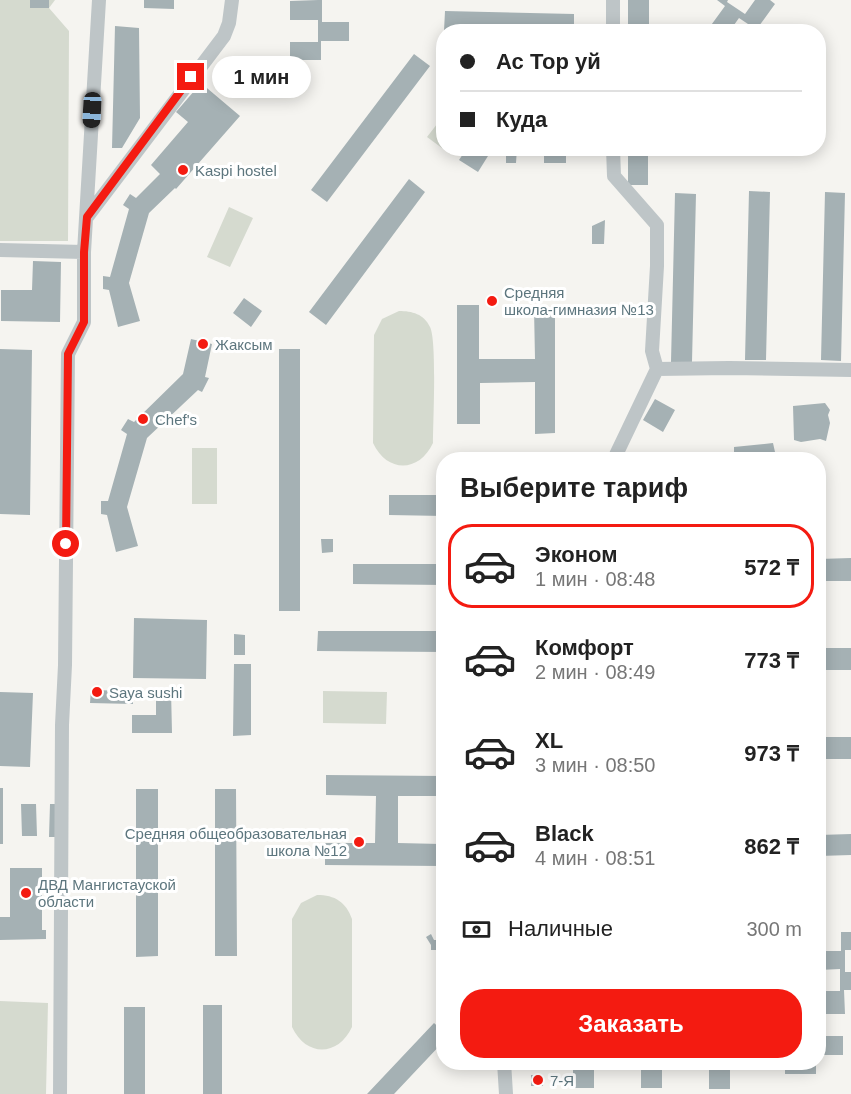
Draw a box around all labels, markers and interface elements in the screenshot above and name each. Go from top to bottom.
text: Ас Тор уй [496,49,601,74]
callout: 1 мин [212,56,311,98]
route end [177,63,204,90]
text: 1 мин [234,66,289,88]
car [82,92,102,128]
text: Куда [496,107,547,132]
place label: Kaspi hostel [195,162,277,179]
marker: Kaspi hostel [176,163,190,177]
place label: Средняя школа-гимназия №13 [504,284,654,318]
marker: Средняя школа-гимназия №13 [485,294,499,308]
place label: Жаксым [215,336,273,353]
marker: Жаксым [196,337,210,351]
place label: Chef's [155,411,197,428]
marker: Chef's [136,412,150,426]
text: Выберите тариф [460,473,688,503]
route start [52,530,79,557]
icon: car [463,539,517,593]
text: Эконом [535,542,618,567]
text: 572 ₸ [744,555,799,580]
text: 1 мин · 08:48 [535,568,655,590]
icon: car [463,632,517,686]
text: Комфорт [535,635,634,660]
text: 773 ₸ [744,648,799,673]
text: 2 мин · 08:49 [535,661,655,683]
place label: Saya sushi [109,684,182,701]
marker: Saya sushi [90,685,104,699]
icon: car [463,725,517,779]
text: XL [535,728,563,753]
text: 973 ₸ [744,741,799,766]
text: 3 мин · 08:50 [535,754,655,776]
icon: car [463,818,517,872]
text: Black [535,821,594,846]
place label: Средняя общеобразовательная школа №12 [125,825,347,859]
text: 862 ₸ [744,834,799,859]
marker: Средняя общеобразовательная школа №12 [352,835,366,849]
text: 4 мин · 08:51 [535,847,655,869]
place label: ДВД Мангистауской области [38,876,176,910]
marker: ДВД Мангистауской области [19,886,33,900]
icon: cash [460,913,493,946]
text: Наличные [508,916,613,941]
text: 300 m [746,918,802,940]
button: Заказать [460,989,802,1058]
place label: 7-Я [550,1072,574,1089]
marker: 7-Я [531,1073,545,1087]

